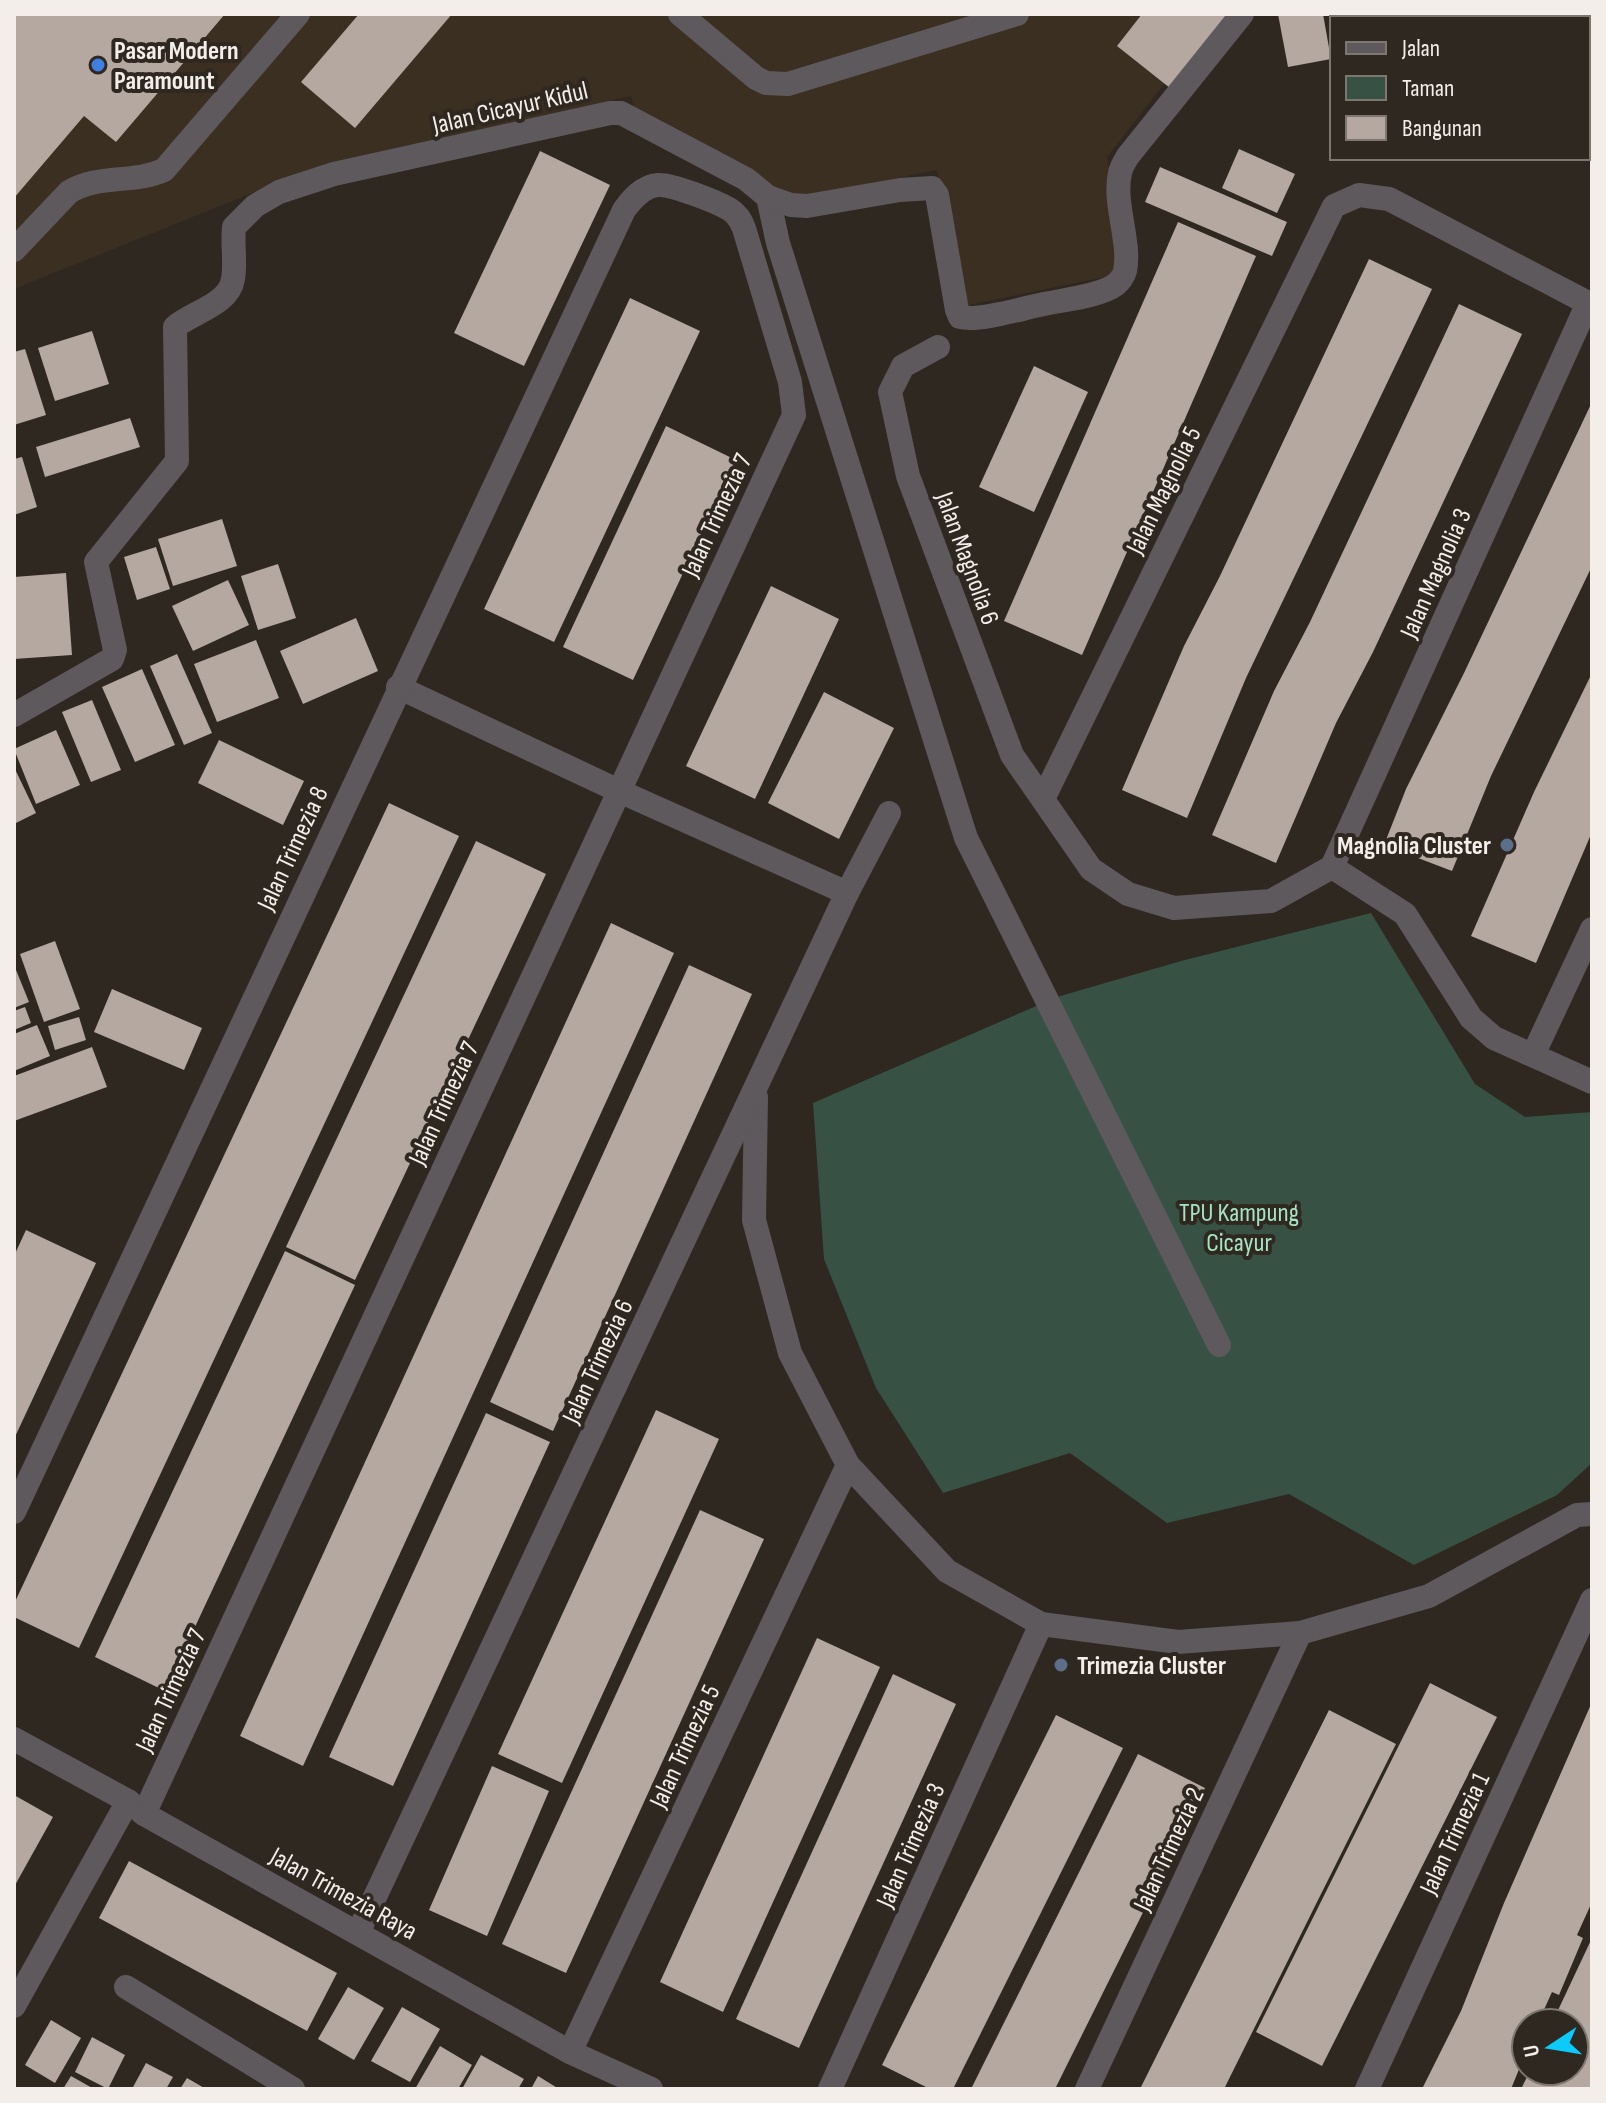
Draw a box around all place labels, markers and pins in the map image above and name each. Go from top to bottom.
place label: Pasar Modern Paramount [114,36,239,97]
marker: Pasar Modern Paramount [89,56,107,74]
place label: Magnolia Cluster [1337,831,1491,862]
marker: Magnolia Cluster [1498,836,1516,854]
place label: Trimezia Cluster [1077,1651,1226,1682]
marker: Trimezia Cluster [1052,1656,1070,1674]

